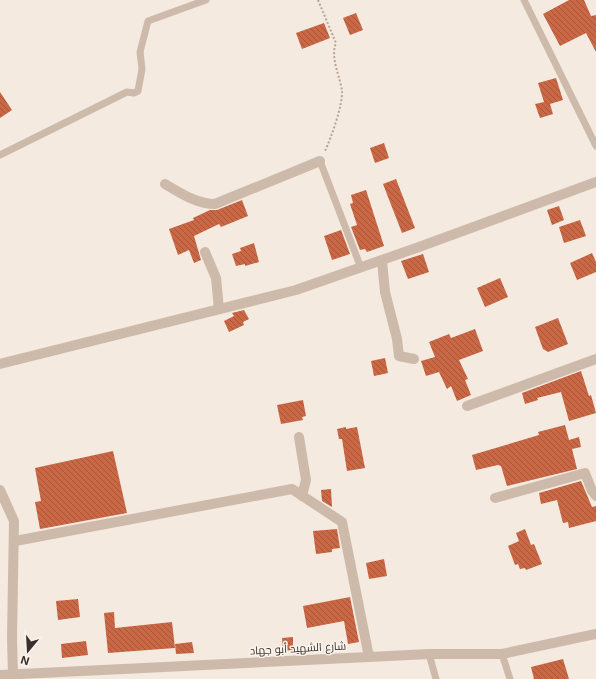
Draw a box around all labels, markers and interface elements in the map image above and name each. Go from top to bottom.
north arrow [8,631,48,671]
street label: شارع الشهيد أبو جهاد [249,638,347,659]
text: N [19,653,31,668]

